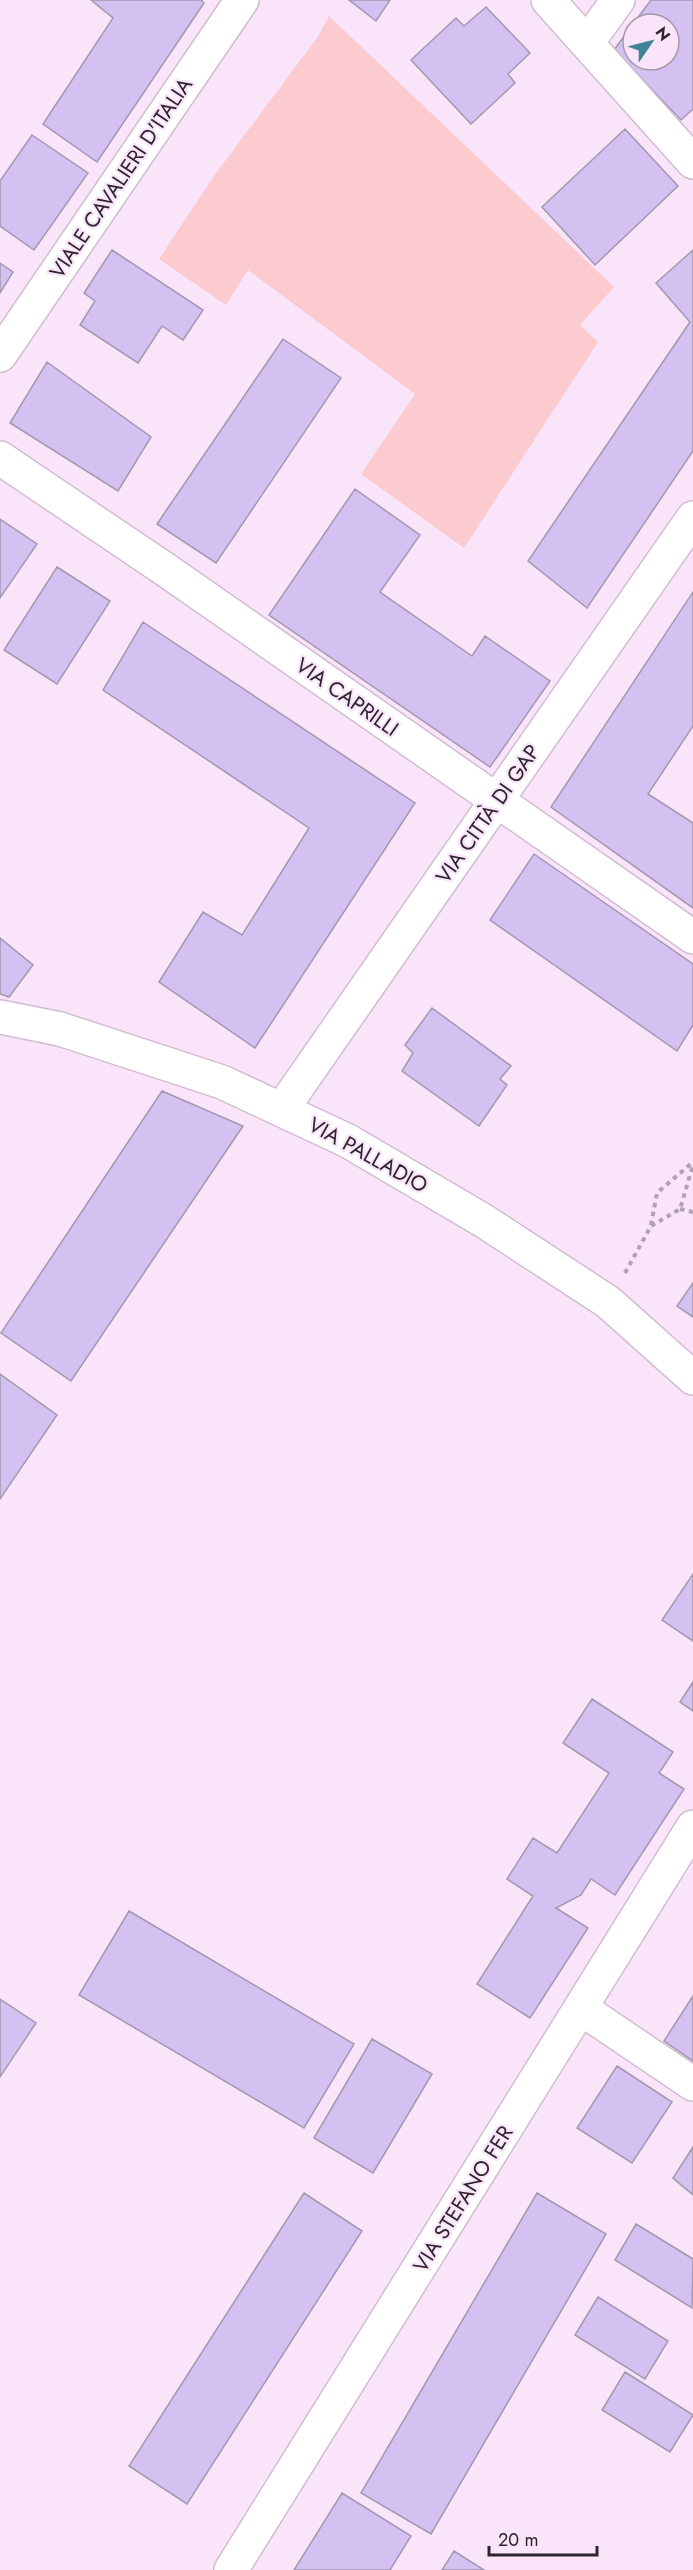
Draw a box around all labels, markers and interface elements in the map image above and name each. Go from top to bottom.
north arrow [621,12,681,72]
text: N [650,22,676,45]
street label: VIALE CAVALIERI D'ITALIA [42,72,200,284]
street label: VIA CAPRILLI [289,650,405,744]
street label: VIA CITTÀ DI GAP [429,738,547,890]
street label: VIA PALLADIO [303,1110,433,1200]
street label: VIA STEFANO FER [406,2120,520,2278]
scale bar [489,2519,597,2557]
text: 20 m [498,2527,538,2553]

